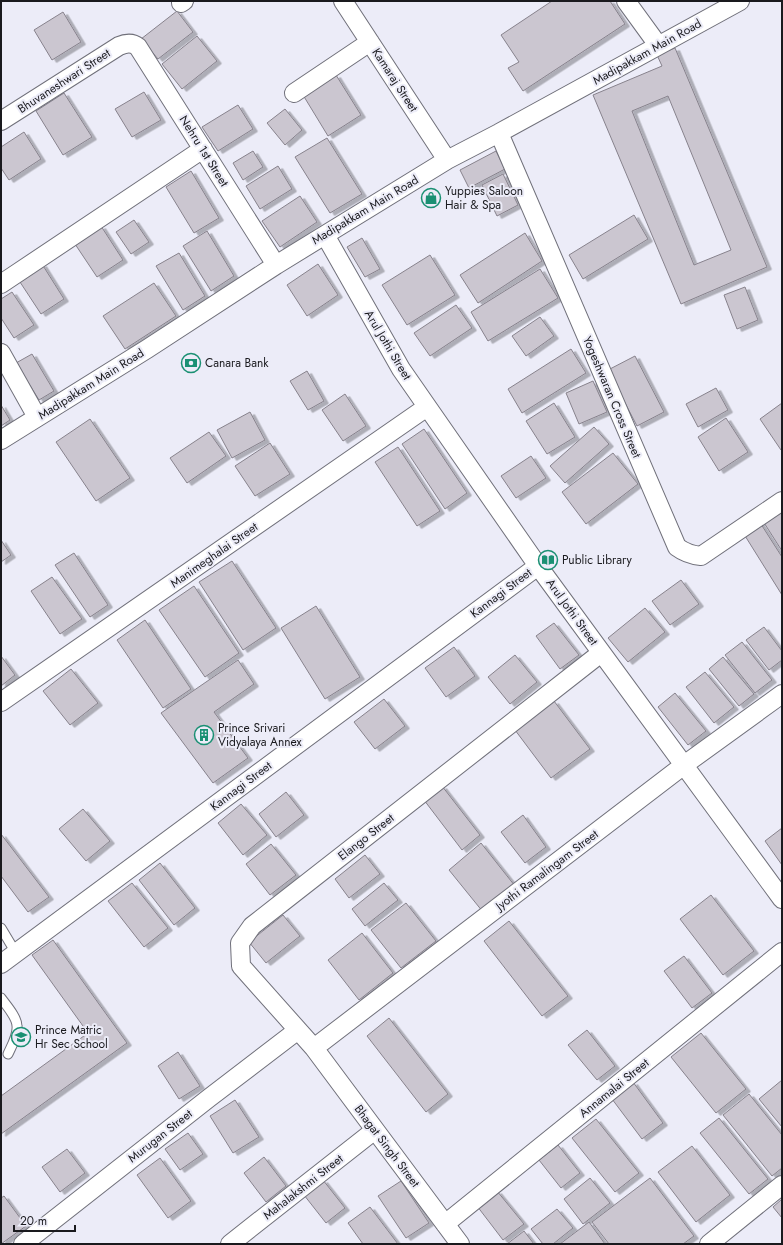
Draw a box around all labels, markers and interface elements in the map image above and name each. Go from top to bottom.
street label: Madipakkam Main Road [589,15,705,89]
street label: Bhuvaneshwari Street [14,44,114,118]
street label: Kamaraj Street [368,45,422,116]
street label: Nehru 1st Street [175,112,233,190]
street label: Madipakkam Main Road [308,171,422,249]
place label: Yuppies Saloon Hair & Spa [445,182,523,214]
shop icon: Yuppies Saloon Hair & Spa [420,187,442,209]
street label: Arul Jothi Street [360,307,416,383]
street label: Yogeshwaran Cross Street [578,333,646,461]
street label: Madipakkam Main Road [35,344,147,424]
bank icon: Canara Bank [180,352,202,374]
place label: Canara Bank [205,354,269,372]
street label: Manimeghalai Street [167,518,262,592]
library icon: Public Library [537,549,559,571]
place label: Public Library [562,551,632,569]
street label: Kannagi Street [466,564,536,622]
street label: Arul Jothi Street [542,575,602,649]
place label: Prince Srivari Vidyalaya Annex [218,719,303,751]
building icon: Prince Srivari Vidyalaya Annex [193,724,215,746]
street label: Kannagi Street [206,757,276,815]
street label: Elango Street [334,809,398,865]
street label: Jyothi Ramalingam Street [490,825,602,916]
place label: Prince Matric Hr Sec School [35,1021,108,1053]
school or university icon: Prince Matric Hr Sec School [10,1026,32,1048]
street label: Annamalai Street [575,1054,653,1122]
street label: Bhagat Singh Street [350,1101,424,1191]
street label: Murugan Street [124,1105,196,1167]
street label: Mahalakshmi Street [259,1150,347,1224]
scale bar [14,1207,75,1233]
text: 20 m [20,1212,47,1230]

